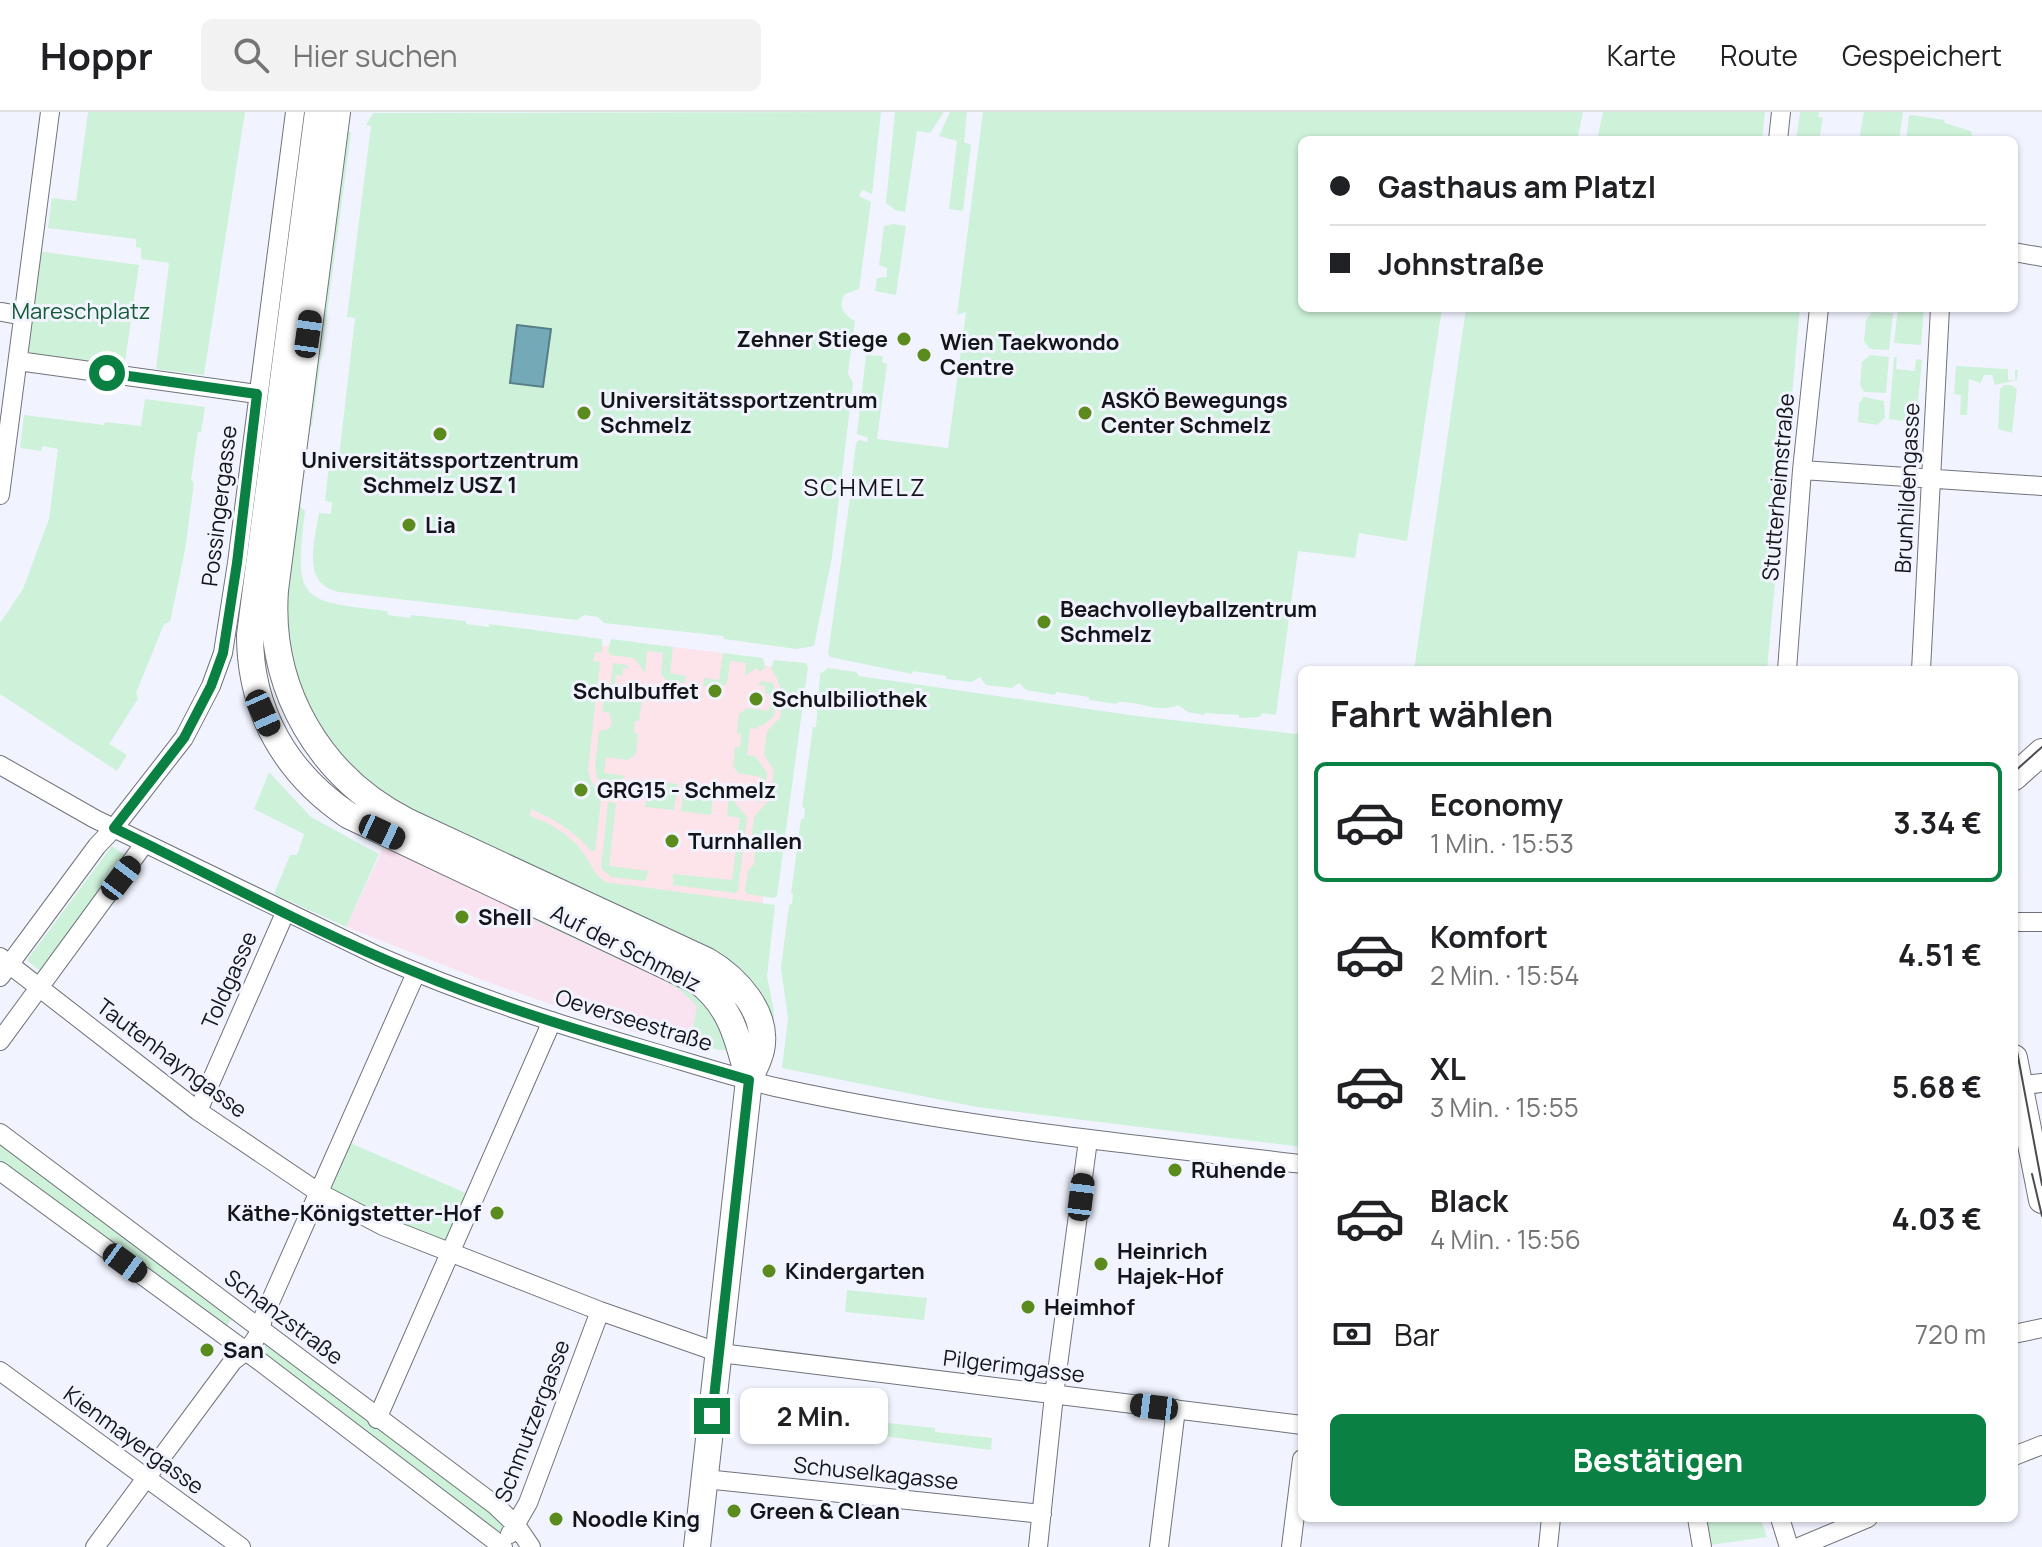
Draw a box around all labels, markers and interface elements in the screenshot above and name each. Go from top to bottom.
search box [201,19,761,91]
text: Hoppr [40,29,153,81]
icon: search [229,33,273,77]
text: Hier suchen [293,35,458,76]
text: Karte [1607,36,1676,74]
text: Route [1720,36,1798,74]
text: Gespeichert [1842,36,2002,74]
text: Gasthaus am Platzl [1378,166,1656,207]
text: Johnstraße [1378,243,1544,284]
park label: Mareschplatz [12,296,150,326]
car [293,309,323,359]
place label: Zehner Stiege [736,324,888,354]
place label: Wien Taekwondo Centre [940,327,1119,382]
marker: Zehner Stiege [895,330,913,348]
marker: Wien Taekwondo Centre [915,346,933,364]
route start [89,355,125,391]
place label: Universitätssportzentrum Schmelz [600,385,878,440]
place label: ASKÖ Bewegungs Center Schmelz [1101,385,1288,440]
street label: Stutterheimstraße [1755,392,1801,582]
street label: Brunhildengasse [1888,402,1926,574]
marker: Universitätssportzentrum Schmelz [575,404,593,422]
marker: ASKÖ Bewegungs Center Schmelz [1076,404,1094,422]
street label: Possingergasse [194,424,244,588]
marker: Universitätssportzentrum Schmelz USZ 1 [431,425,449,443]
place label: Universitätssportzentrum Schmelz USZ 1 [301,445,579,500]
district label: SCHMELZ [803,470,927,503]
place label: Lia [425,510,456,540]
marker: Lia [400,516,418,534]
place label: Beachvolleyballzentrum Schmelz [1060,594,1317,649]
marker: Beachvolleyballzentrum Schmelz [1035,613,1053,631]
place label: Schulbuffet [573,676,699,706]
marker: Schulbuffet [706,682,724,700]
place label: Schulbiliothek [772,684,928,714]
car [242,686,284,740]
text: Fahrt wählen [1330,689,1553,738]
marker: Schulbiliothek [747,690,765,708]
place label: GRG15 - Schmelz [597,775,776,805]
marker: GRG15 - Schmelz [572,781,590,799]
text: Economy [1430,784,1563,825]
icon: car [1334,786,1406,858]
text: 3.34 € [1893,802,1982,843]
car [355,811,409,853]
text: 1 Min. · 15:53 [1430,825,1574,861]
place label: Turnhallen [688,826,802,856]
marker: Turnhallen [663,832,681,850]
car [97,852,145,904]
street label: Auf der Schmelz [546,897,706,999]
place label: Shell [478,902,532,932]
marker: Shell [453,908,471,926]
text: Komfort [1430,916,1548,957]
icon: car [1334,918,1406,990]
street label: Toldgasse [194,926,264,1033]
text: 4.51 € [1898,934,1982,975]
text: 2 Min. · 15:54 [1430,957,1580,993]
street label: Oeverseestraße [552,982,716,1058]
street label: Tautenhayngasse [91,991,254,1125]
text: XL [1430,1048,1466,1089]
icon: car [1334,1050,1406,1122]
text: 5.68 € [1892,1066,1982,1107]
text: 3 Min. · 15:55 [1430,1089,1579,1125]
place label: Ruhende [1191,1155,1286,1185]
marker: Ruhende [1166,1161,1184,1179]
car [1066,1172,1096,1222]
text: Black [1430,1180,1508,1221]
icon: car [1334,1182,1406,1254]
place label: Käthe-Königstetter-Hof [227,1198,482,1228]
text: 4.03 € [1892,1198,1982,1239]
marker: Käthe-Königstetter-Hof [488,1204,506,1222]
text: 4 Min. · 15:56 [1430,1221,1581,1257]
place label: Heinrich Hajek-Hof [1117,1236,1224,1291]
car [99,1239,151,1287]
marker: Heinrich Hajek-Hof [1092,1255,1110,1273]
place label: Kindergarten [785,1256,925,1286]
street label: Schanzstraße [218,1262,350,1372]
marker: Kindergarten [760,1262,778,1280]
place label: Heimhof [1044,1292,1135,1322]
marker: Heimhof [1019,1298,1037,1316]
icon: cash [1330,1312,1374,1356]
text: Bar [1394,1314,1440,1355]
text: 720 m [1915,1316,1986,1352]
place label: San [223,1335,264,1365]
street label: Schmutzergasse [487,1335,577,1507]
marker: San [198,1341,216,1359]
street label: Pilgerimgasse [942,1342,1087,1390]
street label: Kienmayergasse [58,1379,210,1501]
callout: 2 Min. [740,1388,888,1444]
car [1129,1392,1179,1422]
route end [694,1398,730,1434]
text: 2 Min. [777,1398,851,1434]
button: Bestätigen [1330,1414,1986,1506]
street label: Schuselkagasse [792,1449,960,1497]
place label: Green & Clean [750,1496,900,1526]
marker: Green & Clean [725,1502,743,1520]
place label: Noodle King [572,1504,700,1534]
marker: Noodle King [547,1510,565,1528]

